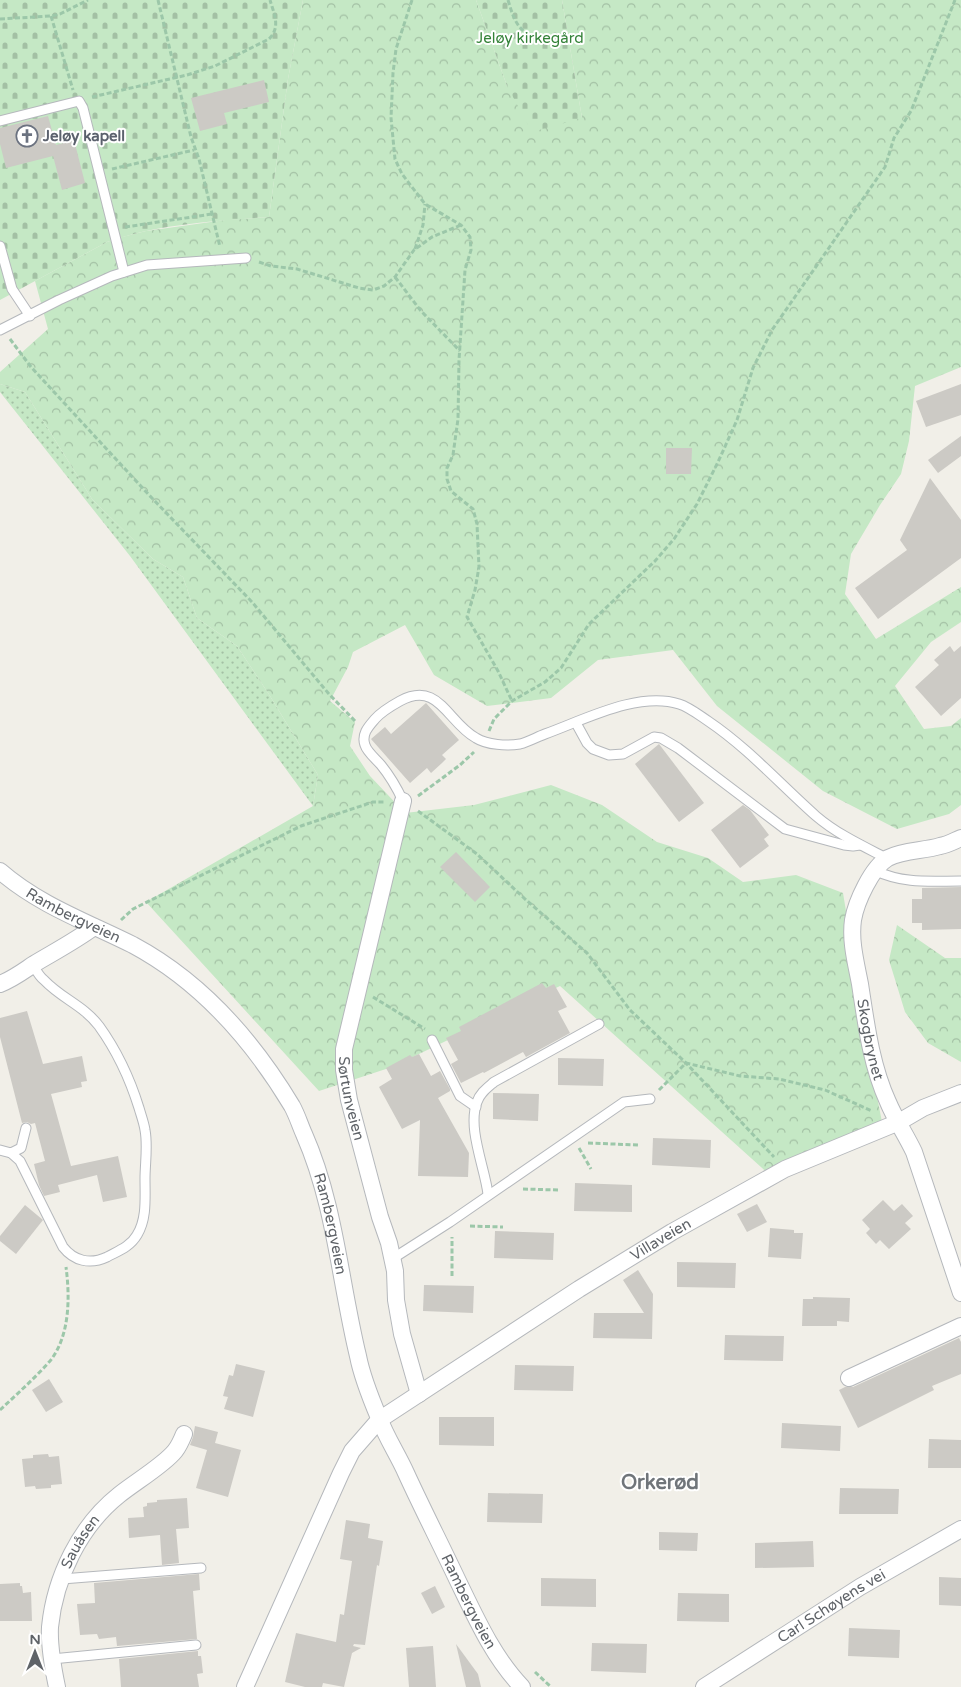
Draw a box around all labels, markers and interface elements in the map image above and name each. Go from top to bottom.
park label: Jeløy kirkegård [476,29,584,47]
church icon: Jeløy kapell [15,124,39,148]
place label: Jeløy kapell [42,127,125,146]
street label: Rambergveien [23,884,123,947]
street label: Skogbrynet [853,998,888,1083]
street label: Sørtunveien [334,1056,368,1142]
street label: Rambergveien [310,1171,351,1276]
street label: Villaveien [627,1214,694,1264]
district label: Orkerød [621,1471,699,1495]
street label: Sauåsen [57,1511,104,1571]
street label: Rambergveien [437,1551,500,1652]
street label: Carl Schøyens vei [774,1565,889,1647]
north arrow [10,1627,60,1677]
text: N [29,1631,41,1648]

